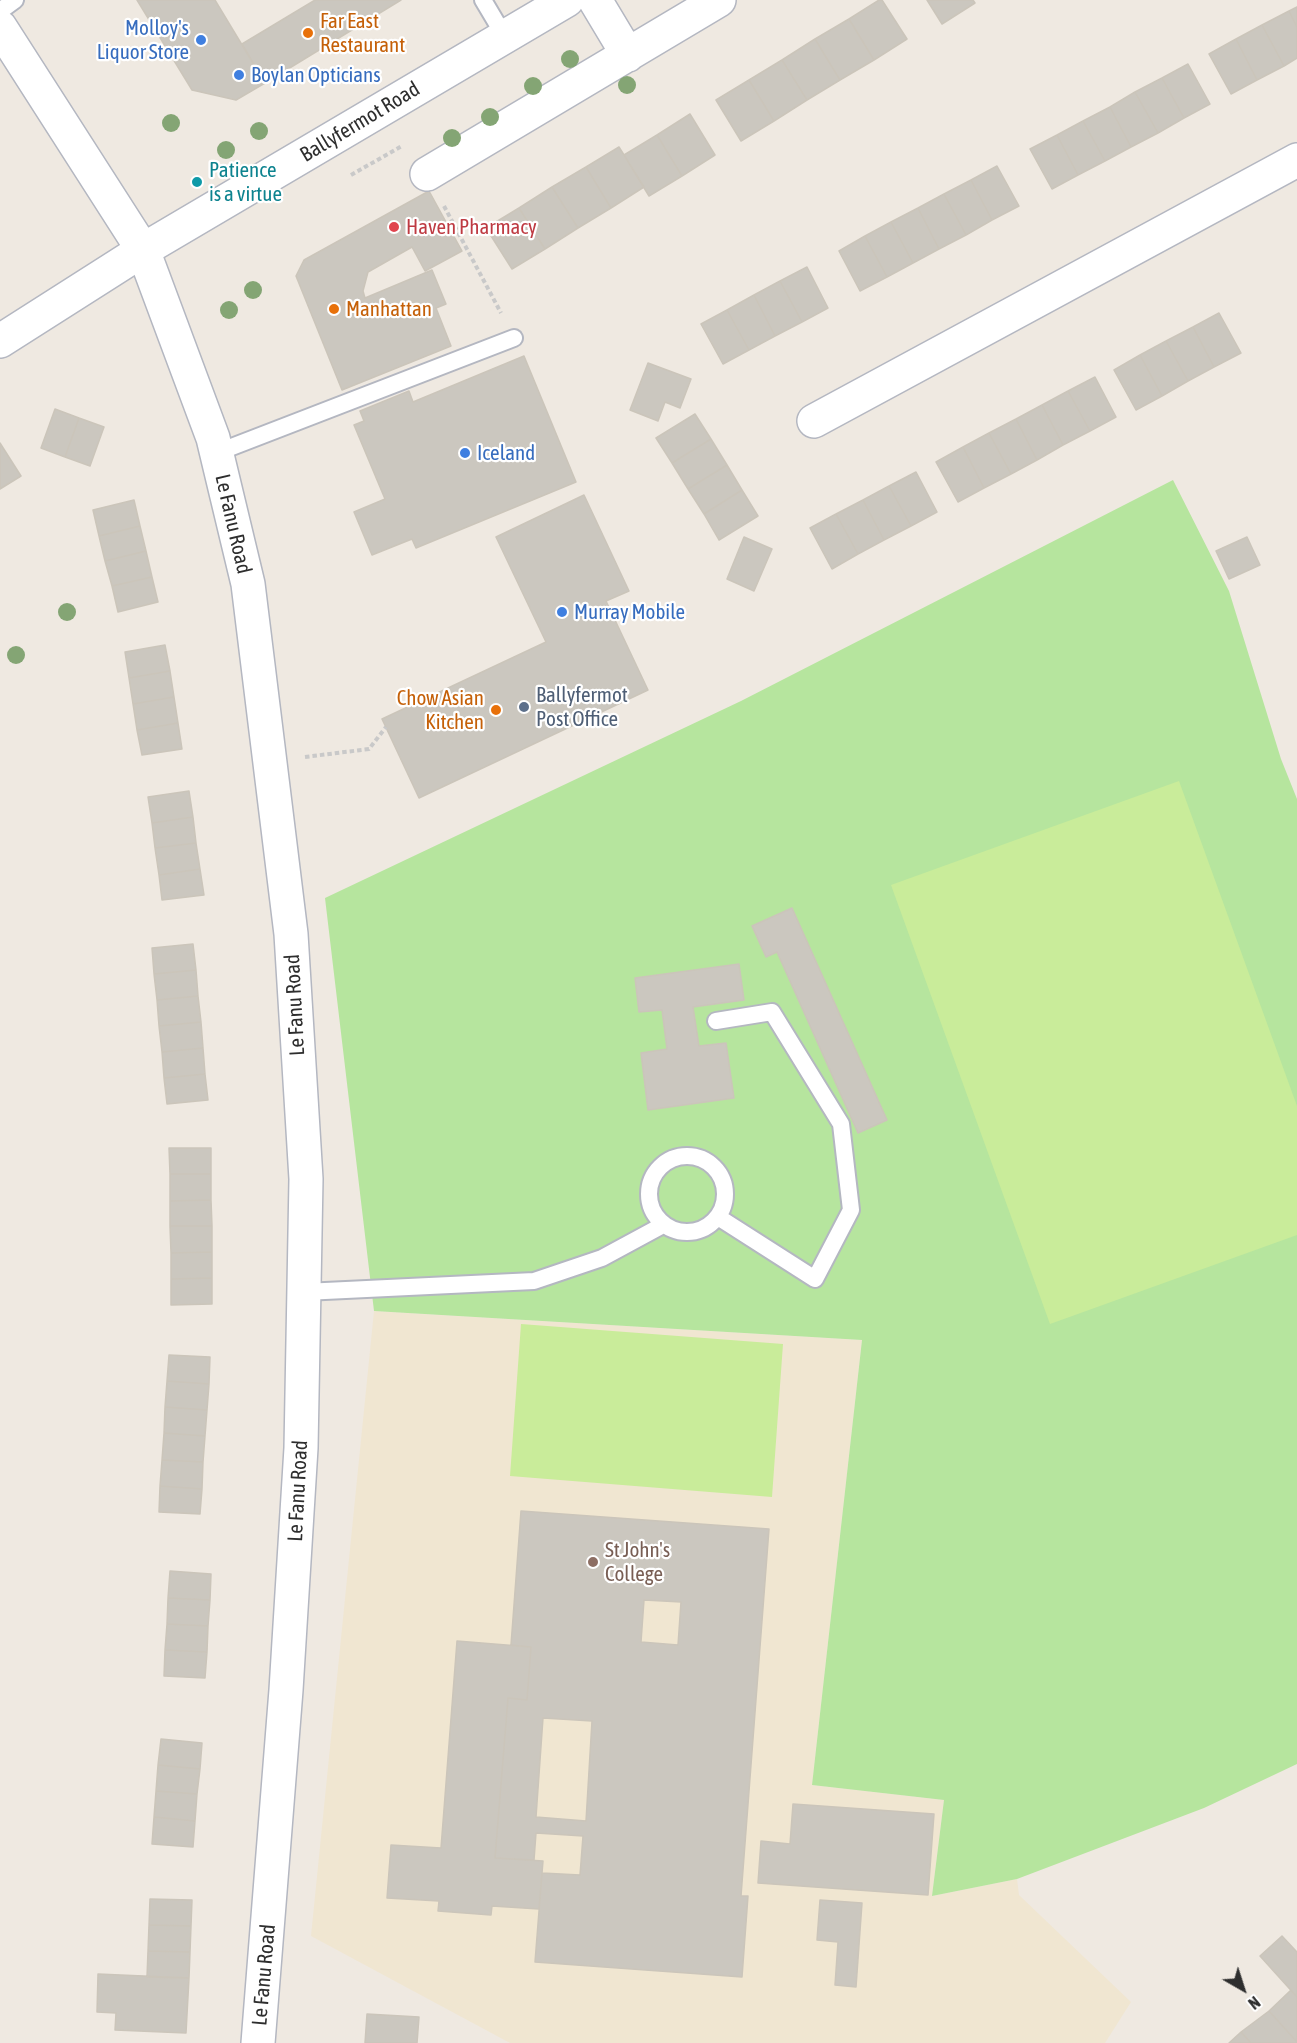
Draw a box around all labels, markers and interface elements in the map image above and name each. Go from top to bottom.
place label: Far East Restaurant [320,8,405,58]
place label: Molloy's Liquor Store [97,15,189,65]
marker: Far East Restaurant [301,26,315,40]
marker: Molloy's Liquor Store [194,33,208,47]
place label: Boylan Opticians [251,62,381,88]
marker: Boylan Opticians [232,68,246,82]
street label: Ballyfermot Road [296,76,424,168]
place label: Patience is a virtue [209,157,282,207]
marker: Patience is a virtue [190,175,204,189]
place label: Haven Pharmacy [406,214,537,240]
marker: Haven Pharmacy [387,220,401,234]
place label: Manhattan [346,296,432,322]
marker: Manhattan [327,302,341,316]
place label: Iceland [477,440,535,466]
marker: Iceland [458,446,472,460]
street label: Le Fanu Road [209,472,257,576]
place label: Murray Mobile [574,599,685,625]
marker: Murray Mobile [555,605,569,619]
place label: Ballyfermot Post Office [536,682,628,732]
place label: Chow Asian Kitchen [397,685,484,735]
marker: Ballyfermot Post Office [517,700,531,714]
marker: Chow Asian Kitchen [489,703,503,717]
street label: Le Fanu Road [280,954,310,1056]
street label: Le Fanu Road [283,1440,313,1542]
place label: St John's College [605,1537,670,1587]
marker: St John's College [586,1555,600,1569]
street label: Le Fanu Road [247,1923,281,2027]
north arrow [1213,1959,1273,2019]
text: N [1245,1993,1264,2013]

